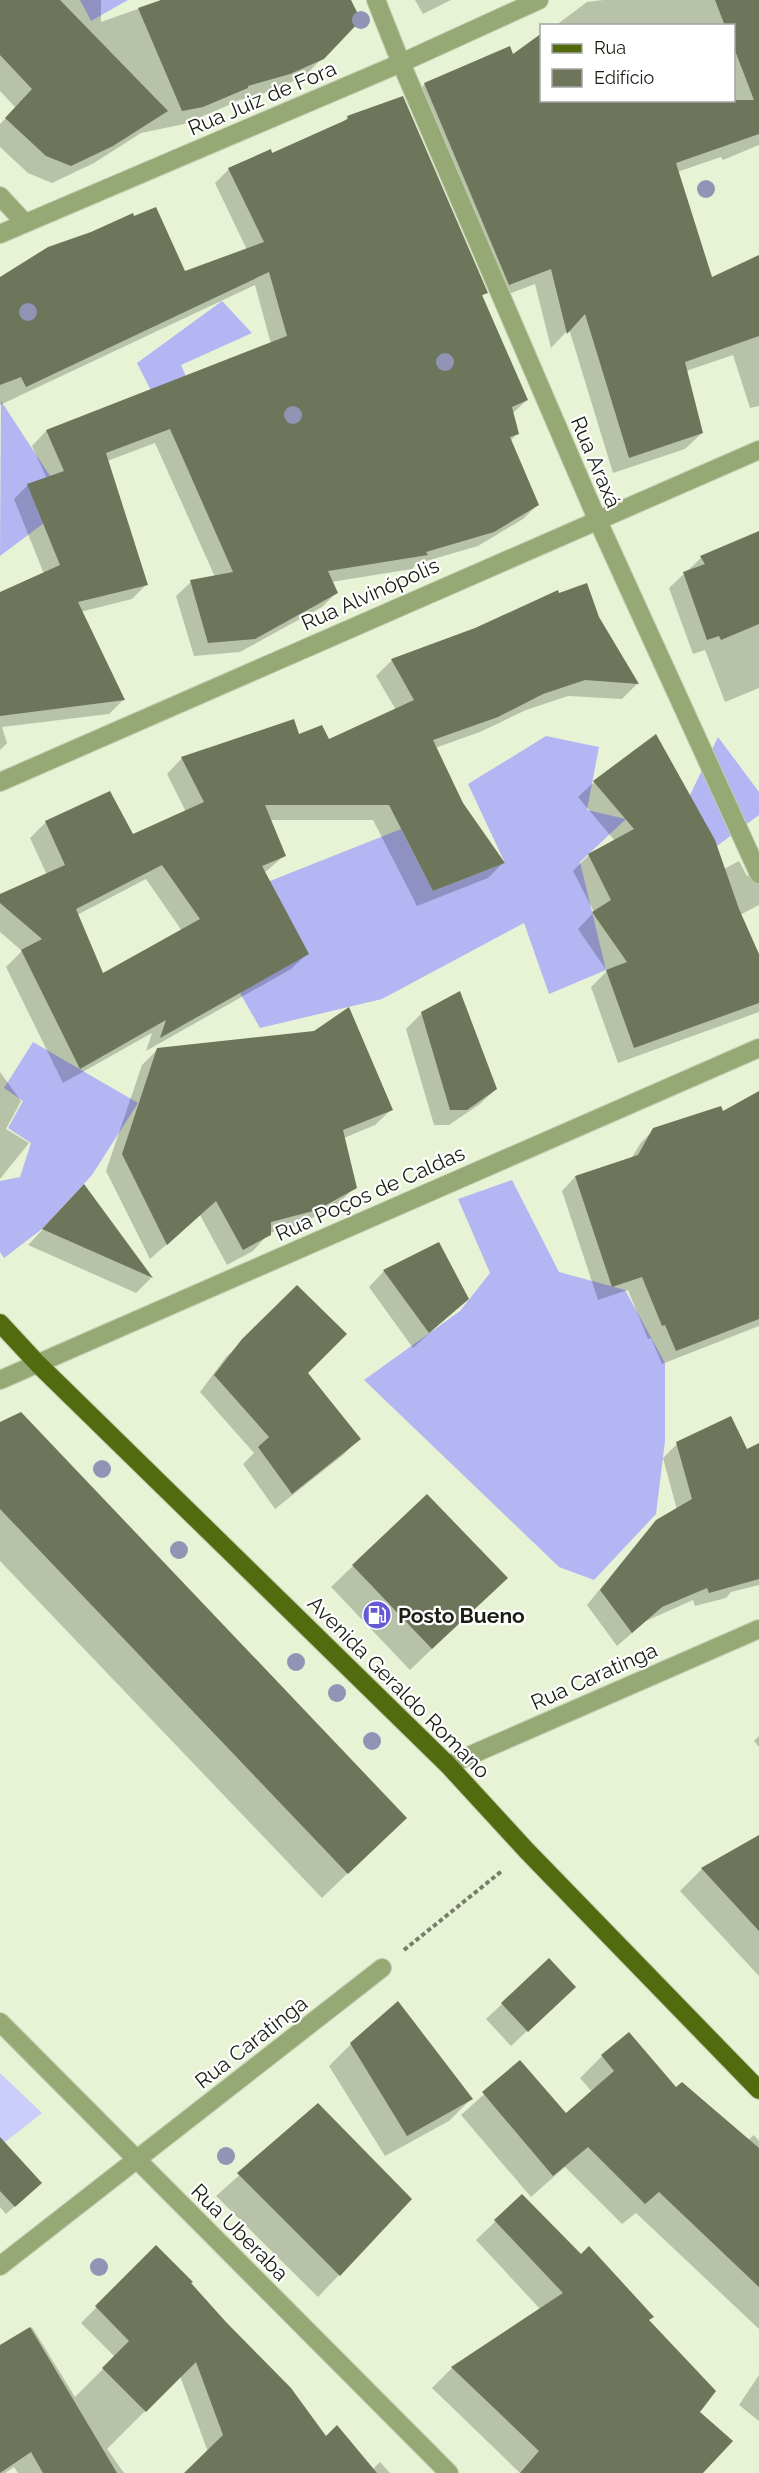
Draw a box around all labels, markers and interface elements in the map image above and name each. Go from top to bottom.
legend [540,24,735,102]
text: Rua [594,37,626,58]
street label: Rua Juiz de Fora [184,55,340,141]
text: Edifício [594,67,654,88]
street label: Rua Araxá [566,412,626,512]
street label: Rua Alvinópolis [297,552,443,636]
street label: Rua Poços de Caldas [271,1140,469,1246]
street label: Avenida Geraldo Romano [303,1591,495,1783]
fuel station icon: Posto Bueno [361,1599,393,1631]
place label: Posto Bueno [398,1603,525,1628]
street label: Rua Caratinga [527,1637,661,1715]
street label: Rua Caratinga [190,1990,312,2094]
street label: Rua Uberaba [186,2178,294,2286]

